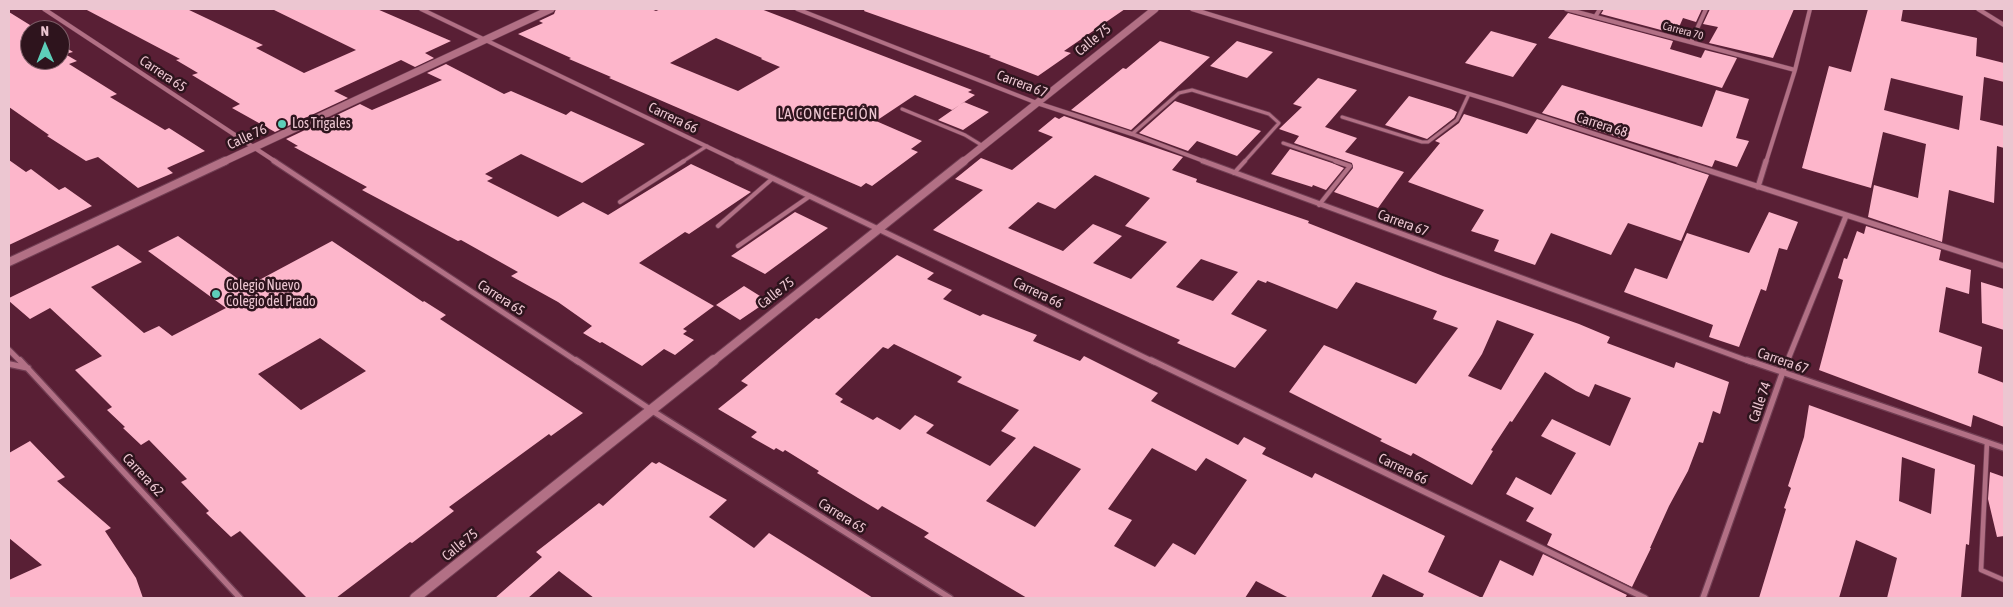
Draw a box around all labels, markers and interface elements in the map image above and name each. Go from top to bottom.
street label: Carrera 70 [1661,19,1705,43]
north arrow [20,20,70,70]
street label: Calle 75 [1072,20,1114,60]
text: N [40,23,49,39]
street label: Carrera 65 [136,52,190,96]
street label: Carrera 67 [994,67,1050,101]
street label: Carrera 66 [646,99,700,137]
district label: LA CONCEPCIÓN [776,105,880,123]
street label: Carrera 68 [1574,109,1630,141]
place label: Los Trigales [292,116,351,132]
marker: Los Trigales [276,118,288,130]
street label: Calle 76 [225,121,269,153]
street label: Carrera 67 [1375,206,1431,240]
street label: Calle 75 [754,274,798,312]
street label: Carrera 66 [1011,274,1065,312]
street label: Carrera 65 [474,277,528,319]
place label: Colegio Nuevo Colegio del Prado [226,278,316,310]
marker: Colegio Nuevo Colegio del Prado [210,288,222,300]
street label: Carrera 67 [1755,344,1811,378]
street label: Calle 74 [1745,380,1775,424]
street label: Carrera 62 [119,450,167,500]
street label: Carrera 66 [1376,450,1430,488]
street label: Carrera 65 [815,495,869,537]
street label: Calle 75 [439,525,481,565]

